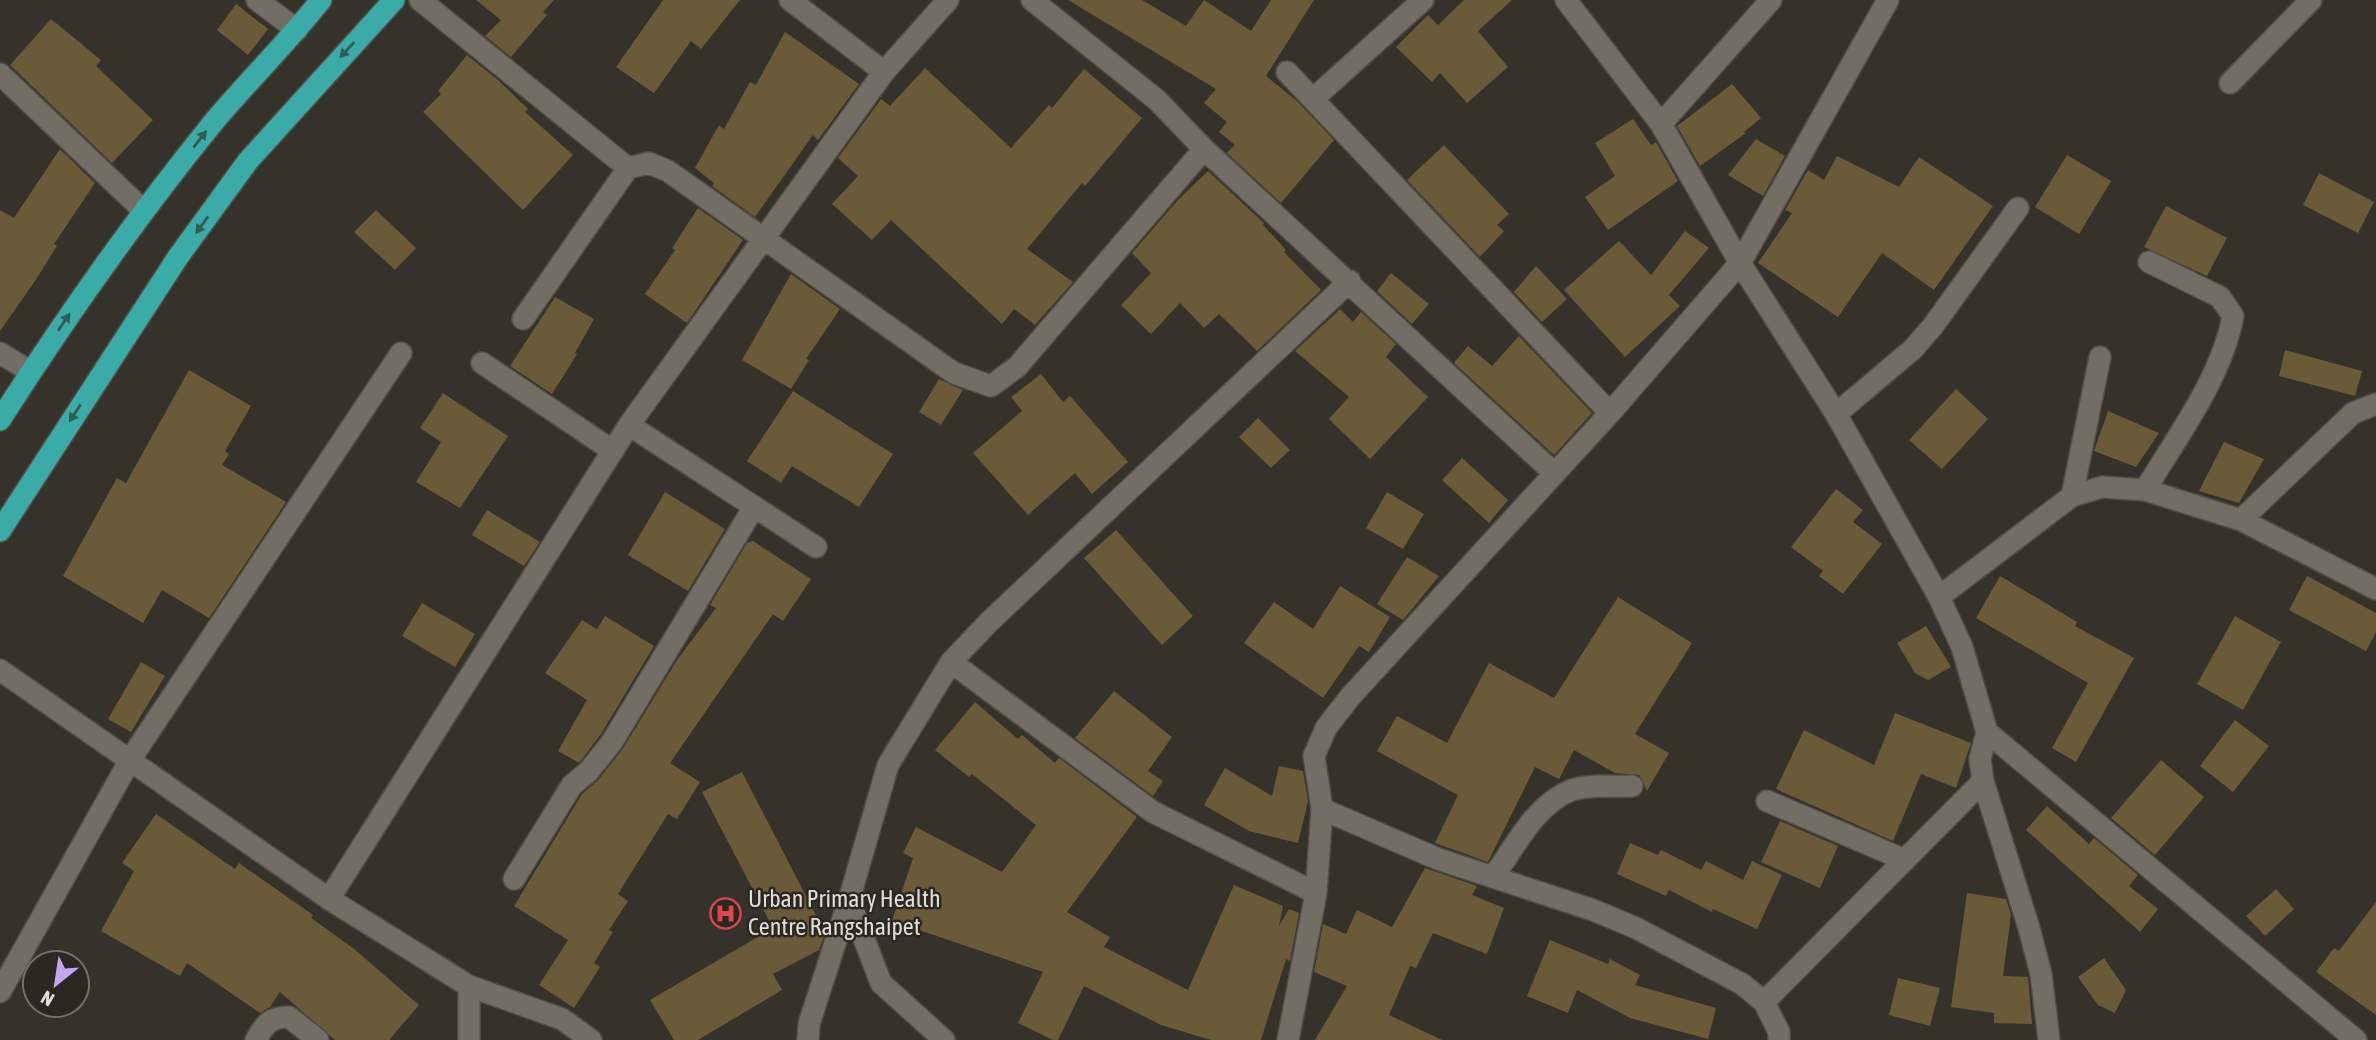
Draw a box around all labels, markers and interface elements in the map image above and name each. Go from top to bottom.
one-way arrow [340,41,356,58]
one-way arrow [192,131,207,148]
one-way arrow [194,215,209,233]
one-way arrow [57,312,70,331]
one-way arrow [68,404,81,423]
place label: Urban Primary Health Centre Rangshaipet [748,885,941,940]
hospital icon: Urban Primary Health Centre Rangshaipet [708,896,742,930]
north arrow [21,949,91,1019]
text: N [37,986,58,1011]

